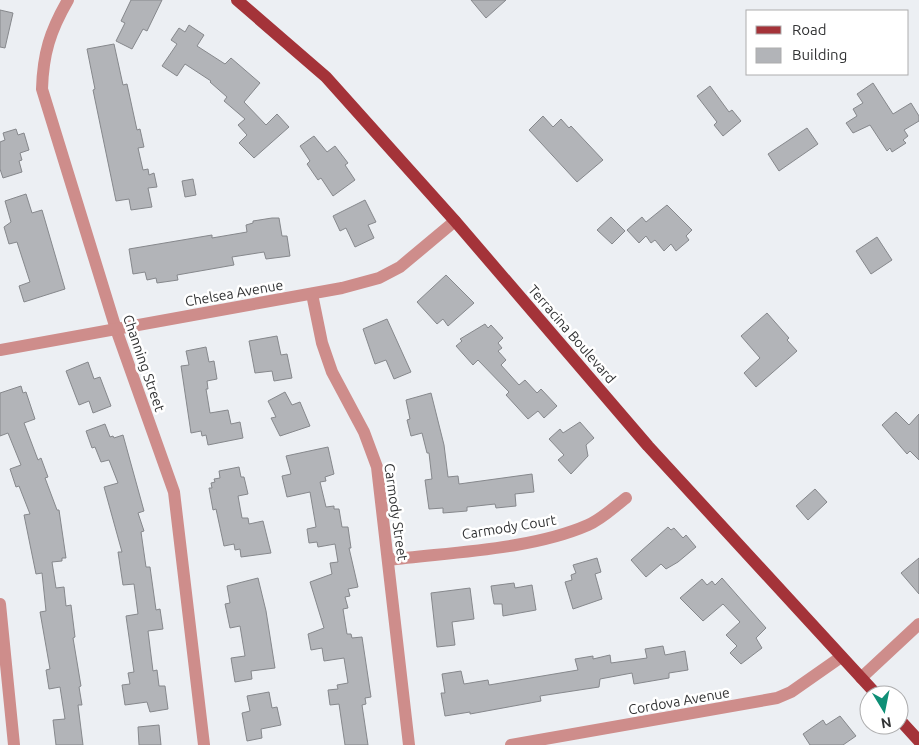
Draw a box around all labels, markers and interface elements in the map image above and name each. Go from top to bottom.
legend [746,10,909,75]
text: Road [792,21,827,38]
text: Building [792,46,847,63]
street label: Chelsea Avenue [184,276,284,310]
street label: Terracina Boulevard [525,282,619,386]
street label: Channing Street [120,312,168,414]
street label: Carmody Street [381,462,411,562]
street label: Carmody Court [461,512,558,542]
street label: Cordova Avenue [627,684,731,718]
north arrow [859,685,909,735]
text: N [880,714,893,732]

